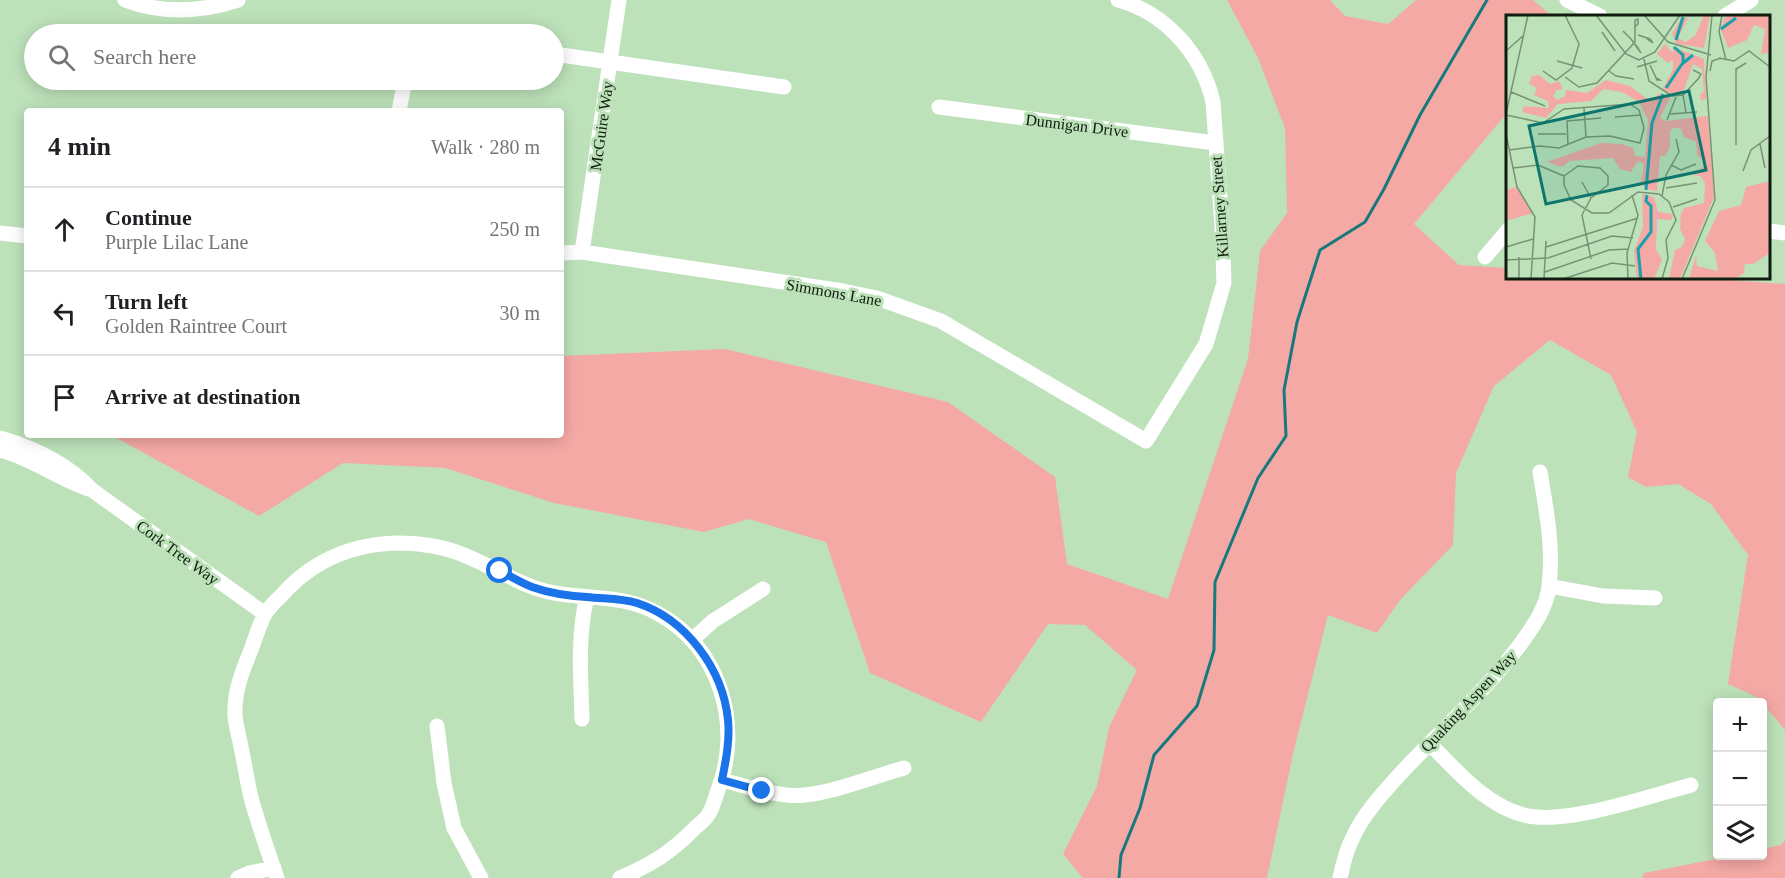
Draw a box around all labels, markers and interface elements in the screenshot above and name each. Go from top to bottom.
inset map [1506,15,1770,279]
search box [24,24,564,90]
icon: search [45,41,78,74]
text: Search here [93,44,196,69]
street label: McGuire Way [587,80,617,172]
street label: Dunnigan Drive [1024,111,1129,141]
text: 4 min [48,132,111,161]
text: Walk · 280 m [431,136,540,158]
street label: Killarney Street [1207,155,1233,258]
text: Continue [105,205,192,230]
icon: ahead [48,213,81,246]
text: 250 m [489,218,540,240]
text: Purple Lilac Lane [105,231,248,253]
street label: Simmons Lane [785,276,883,309]
text: Turn left [105,289,188,314]
icon: left [48,297,81,330]
text: 30 m [499,302,540,324]
text: Golden Raintree Court [105,315,287,337]
icon: arrive [48,381,81,414]
text: Arrive at destination [105,384,301,409]
street label: Cork Tree Way [133,517,222,589]
route start [486,557,512,583]
street label: Quaking Aspen Way [1417,647,1520,756]
map controls [1713,698,1767,860]
button: + [1713,698,1767,752]
button: − [1713,752,1767,806]
route end [748,777,774,803]
button: layers [1713,806,1767,860]

